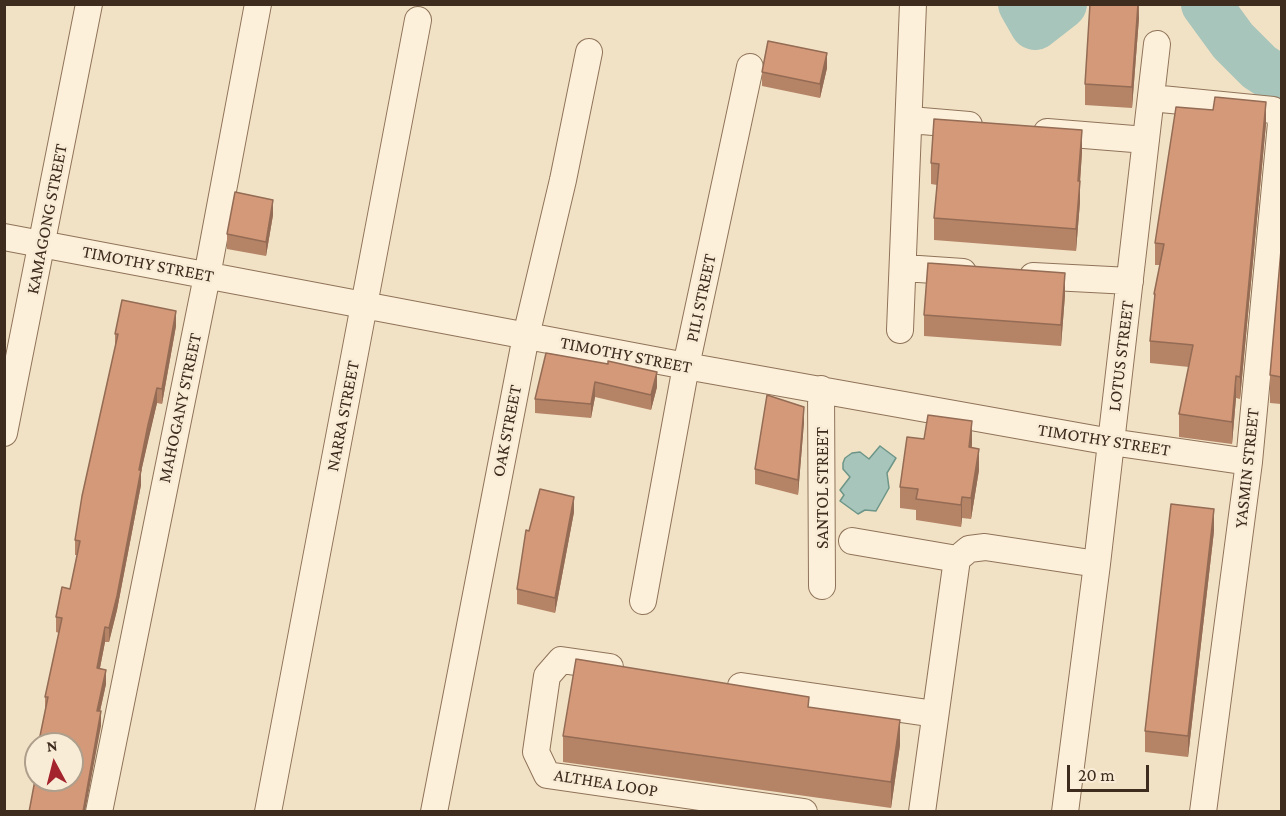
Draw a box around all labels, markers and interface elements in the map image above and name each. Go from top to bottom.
street label: KAMAGONG STREET [22,142,72,296]
street label: TIMOTHY STREET [80,241,216,287]
street label: PILI STREET [681,252,721,344]
street label: LOTUS STREET [1103,299,1139,413]
street label: MAHOGANY STREET [154,331,206,485]
street label: TIMOTHY STREET [558,332,694,378]
street label: NARRA STREET [322,359,364,473]
street label: OAK STREET [487,383,527,479]
street label: YASMIN STREET [1230,407,1264,529]
street label: TIMOTHY STREET [1036,419,1172,461]
street label: SANTOL STREET [811,427,833,549]
north arrow [24,732,84,792]
text: N [46,737,58,755]
scale bar [1070,753,1152,791]
street label: ALTHEA LOOP [552,764,660,802]
text: 20 m [1078,765,1115,785]

